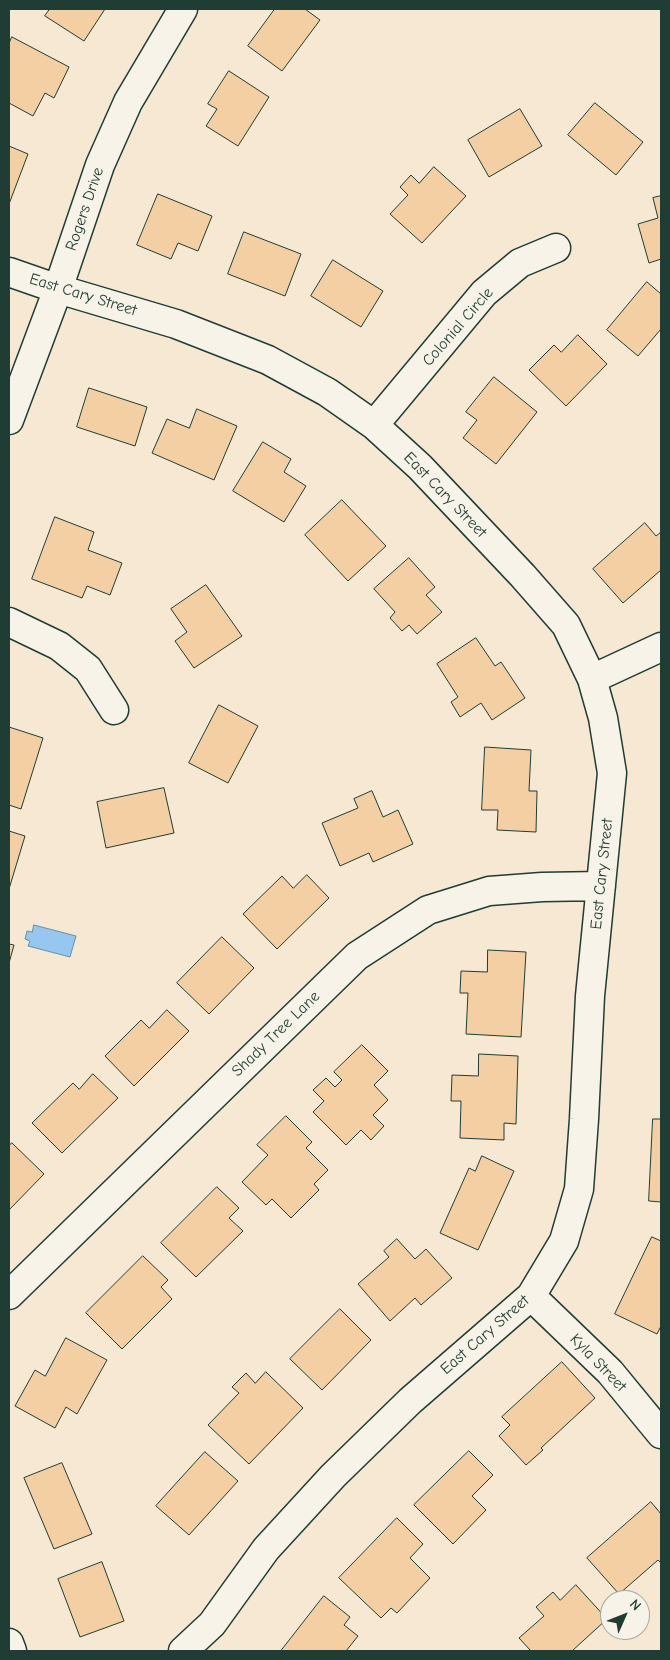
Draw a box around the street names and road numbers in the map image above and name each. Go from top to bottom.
street label: Rogers Drive [62,165,108,253]
street label: East Cary Street [27,270,139,320]
street label: Colonial Circle [418,284,498,370]
street label: East Cary Street [399,448,491,542]
street label: East Cary Street [587,818,617,930]
street label: Shady Tree Lane [228,987,324,1081]
street label: East Cary Street [437,1291,533,1379]
street label: Kyla Street [566,1330,630,1396]

